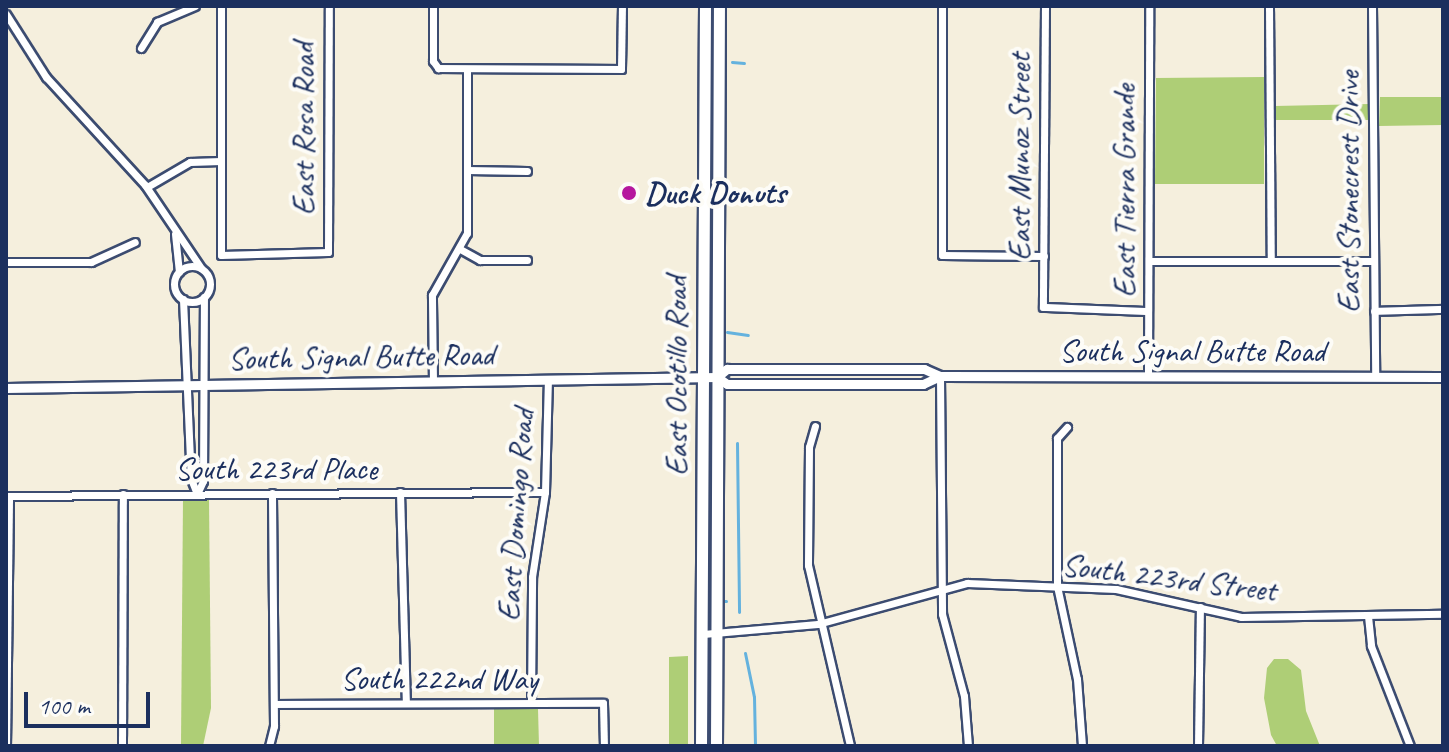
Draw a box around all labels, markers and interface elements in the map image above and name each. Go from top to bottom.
street label: East Rosa Road [285,42,323,216]
street label: East Munoz Street [1001,53,1039,261]
street label: East Stonecrest Drive [1330,70,1368,314]
street label: East Tierra Grande [1106,84,1144,298]
place label: Duck Donuts [645,174,786,212]
marker: Duck Donuts [620,184,638,202]
street label: East Ocotillo Road [658,277,696,475]
street label: South Signal Butte Road [1059,332,1325,370]
street label: South Signal Butte Road [227,335,495,379]
street label: East Domingo Road [489,408,543,622]
street label: South 223rd Place [175,450,377,488]
street label: South 223rd Street [1059,546,1279,610]
street label: South 222nd Way [341,660,537,698]
scale bar [28,676,154,726]
text: 100 m [38,691,90,721]

